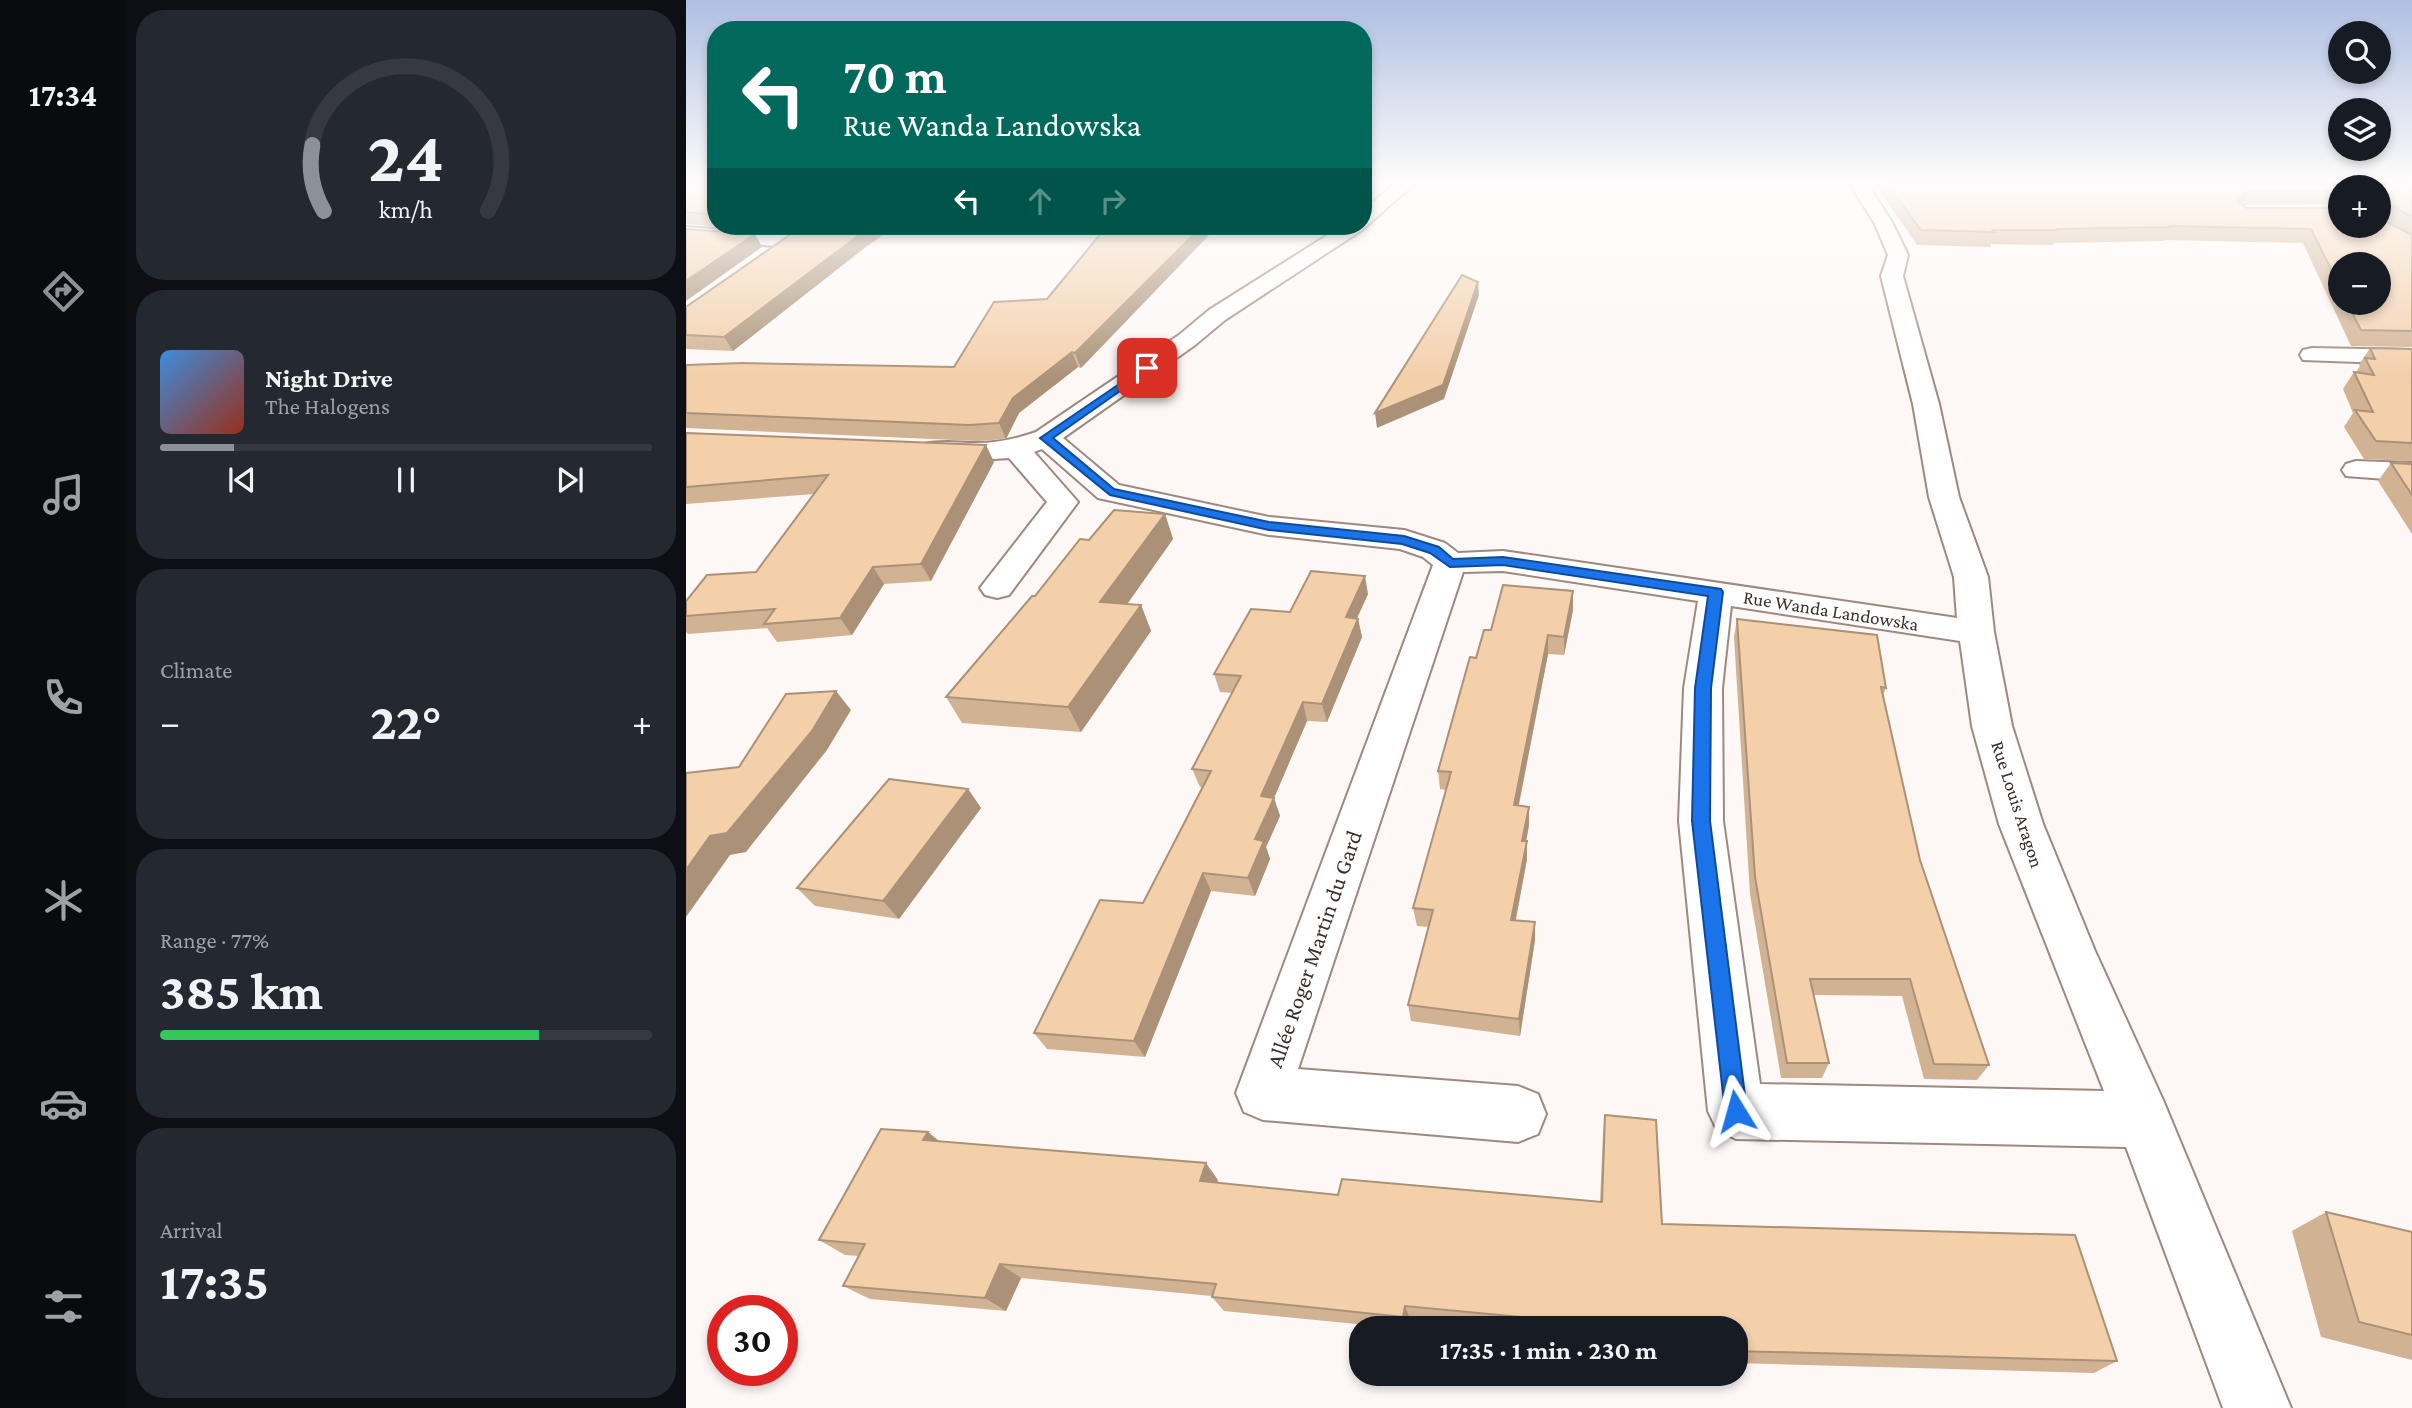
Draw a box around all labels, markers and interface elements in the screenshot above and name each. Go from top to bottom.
map controls [2328,21,2391,315]
button: search [2328,21,2391,84]
icon: left [728,49,819,140]
text: 70 m [843,49,947,104]
text: 17:34 [29,77,97,113]
button: layers [2328,98,2391,161]
text: Rue Wanda Landowska [843,107,1141,143]
text: 24 [368,116,444,197]
button: + [2328,175,2391,238]
icon: left [948,182,986,220]
icon: ahead [1021,182,1059,220]
icon: right [1094,182,1132,220]
text: km/h [379,196,433,223]
button: − [2328,252,2391,315]
icon: directions [39,267,88,316]
pin [1117,338,1177,398]
icon: arrive [1128,349,1166,387]
text: Night Drive [265,364,393,393]
text: The Halogens [265,393,390,419]
icon: previous [223,461,261,499]
icon: pause [387,461,425,499]
icon: next [551,461,589,499]
icon: music [39,470,88,519]
street label: Rue Wanda Landowska [1742,586,1920,635]
text: Climate [160,657,232,683]
icon: phone [39,673,88,722]
text: 22° [370,692,442,750]
text: − [160,701,180,743]
text: + [632,701,652,743]
street label: Rue Louis Aragon [1987,738,2048,870]
street label: Allée Roger Martin du Gard [1261,827,1367,1071]
icon: climate [39,876,88,925]
text: Range · 77% [160,927,269,953]
text: 385 km [160,962,323,1020]
position arrow [1699,1074,1773,1148]
icon: car [39,1079,88,1128]
text: Arrival [160,1217,223,1243]
text: 17:35 [160,1252,269,1310]
icon: filters [39,1282,88,1331]
speed limit sign: 30 [707,1295,798,1386]
text: 17:35 · 1 min · 230 m [1440,1336,1657,1365]

